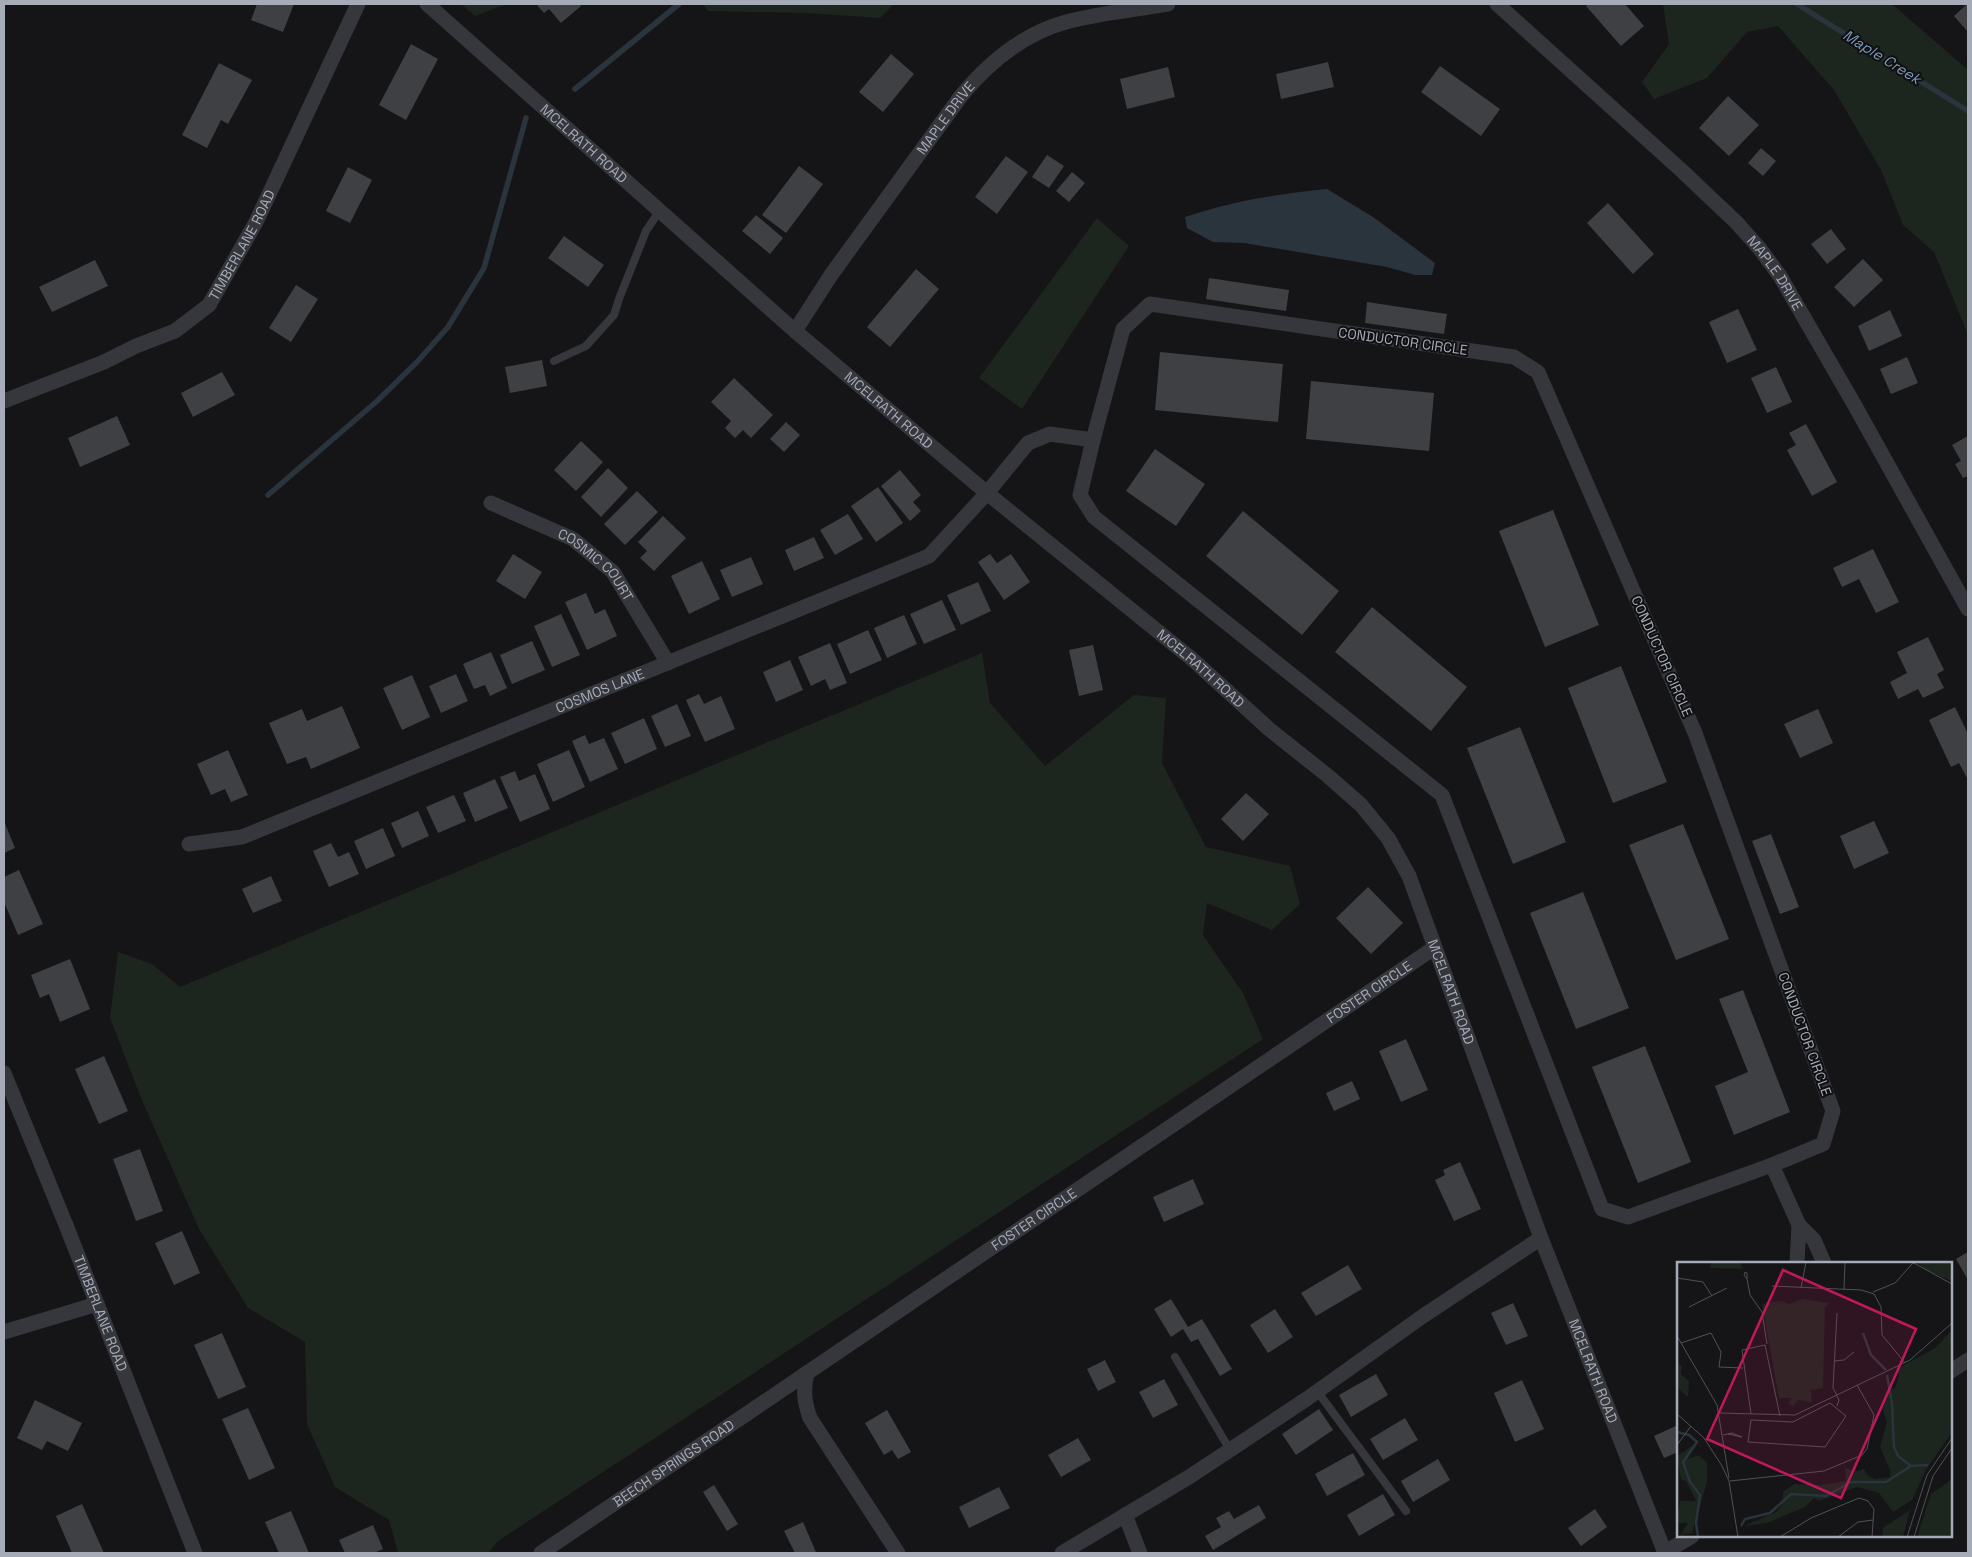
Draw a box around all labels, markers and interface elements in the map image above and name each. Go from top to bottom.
water label: Maple Creek [1840,25,1926,89]
street label: MAPLE DRIVE [913,77,979,158]
street label: MCELRATH ROAD [537,100,631,187]
street label: TIMBERLANE ROAD [204,187,279,304]
street label: MAPLE DRIVE [1743,232,1807,314]
street label: CONDUCTOR CIRCLE [1337,323,1469,359]
street label: MCELRATH ROAD [841,368,937,453]
street label: COSMIC COURT [555,525,637,604]
street label: CONDUCTOR CIRCLE [1627,593,1697,719]
street label: MCELRATH ROAD [1153,625,1248,711]
street label: COSMOS LANE [553,664,647,717]
street label: MCELRATH ROAD [1424,937,1479,1047]
street label: FOSTER CIRCLE [1323,957,1415,1027]
street label: CONDUCTOR CIRCLE [1774,970,1836,1098]
street label: FOSTER CIRCLE [988,1184,1080,1255]
street label: TIMBERLANE ROAD [70,1253,132,1374]
inset map [1677,1262,1952,1537]
street label: MCELRATH ROAD [1565,1316,1622,1426]
street label: BEECH SPRINGS ROAD [609,1416,738,1511]

